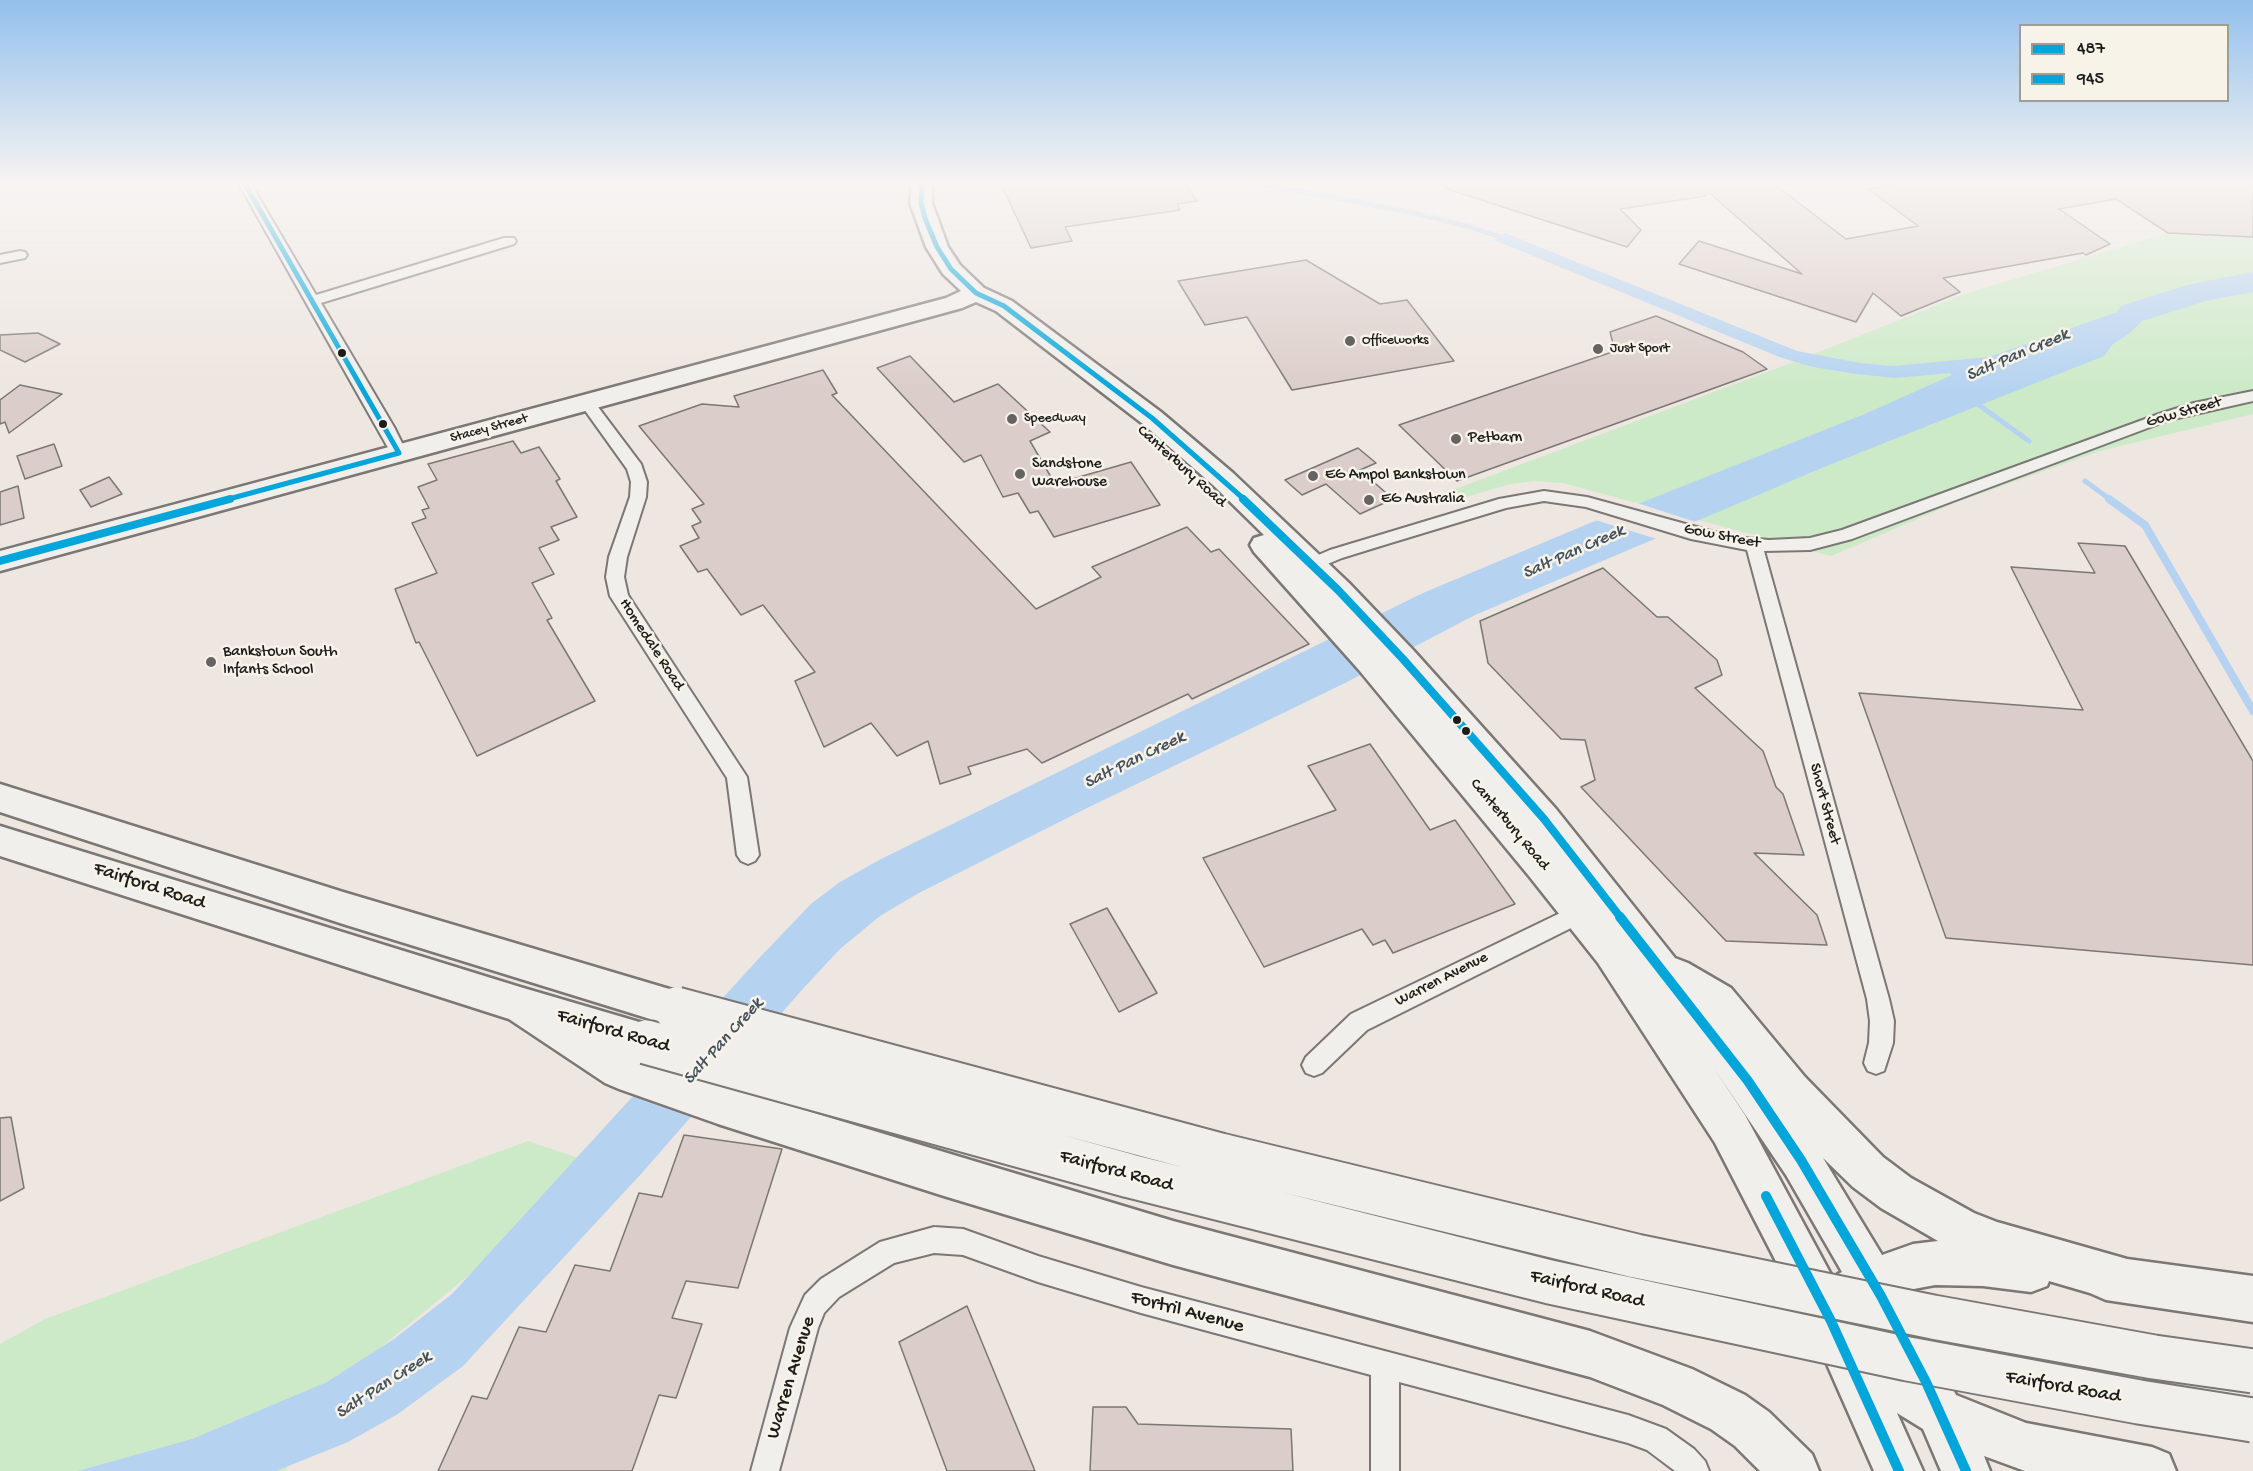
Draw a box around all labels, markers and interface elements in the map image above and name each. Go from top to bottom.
legend [2019,24,2229,102]
text: 487 [2077,39,2105,60]
text: 945 [2077,69,2104,90]
water label: Salt Pan Creek [1963,325,2073,387]
place label: Officeworks [1362,333,1428,349]
marker: Officeworks [1343,334,1357,348]
place label: Just Sport [1610,341,1669,357]
marker: Just Sport [1591,342,1605,356]
unlabelled marker [336,347,348,359]
street label: Gow Street [2144,393,2224,433]
street label: Stacey Street [448,411,530,447]
place label: Speedway [1024,411,1086,427]
marker: Speedway [1005,412,1019,426]
unlabelled marker [377,418,389,430]
street label: Canterbury Road [1132,422,1230,512]
place label: Petbarn [1468,429,1522,449]
marker: Petbarn [1449,432,1463,446]
place label: Sandstone Warehouse [1032,455,1107,493]
place label: EG Ampol Bankstown [1325,466,1466,486]
marker: Sandstone Warehouse [1013,467,1027,481]
marker: EG Ampol Bankstown [1306,469,1320,483]
place label: EG Australia [1381,490,1465,510]
marker: EG Australia [1362,493,1376,507]
street label: Gow Street [1682,520,1762,554]
water label: Salt Pan Creek [1520,521,1628,585]
street label: Homedale Road [614,595,688,695]
place label: Bankstown South Infants School [223,643,338,681]
marker: Bankstown South Infants School [204,655,218,669]
unlabelled marker [1451,714,1463,726]
unlabelled marker [1460,725,1472,737]
water label: Salt Pan Creek [1081,727,1189,795]
street label: Short Street [1804,761,1844,847]
street label: Canterbury Road [1465,775,1553,875]
street label: Fairford Road [90,858,208,916]
street label: Warren Avenue [1392,948,1492,1012]
water label: Salt Pan Creek [679,994,769,1090]
street label: Fairford Road [554,1004,672,1060]
street label: Fairford Road [1057,1145,1175,1199]
street label: Fairford Road [1528,1265,1646,1315]
street label: Fortril Avenue [1128,1286,1246,1340]
street label: Warren Avenue [762,1314,822,1442]
water label: Salt Pan Creek [332,1347,436,1425]
street label: Fairford Road [2004,1366,2122,1410]

